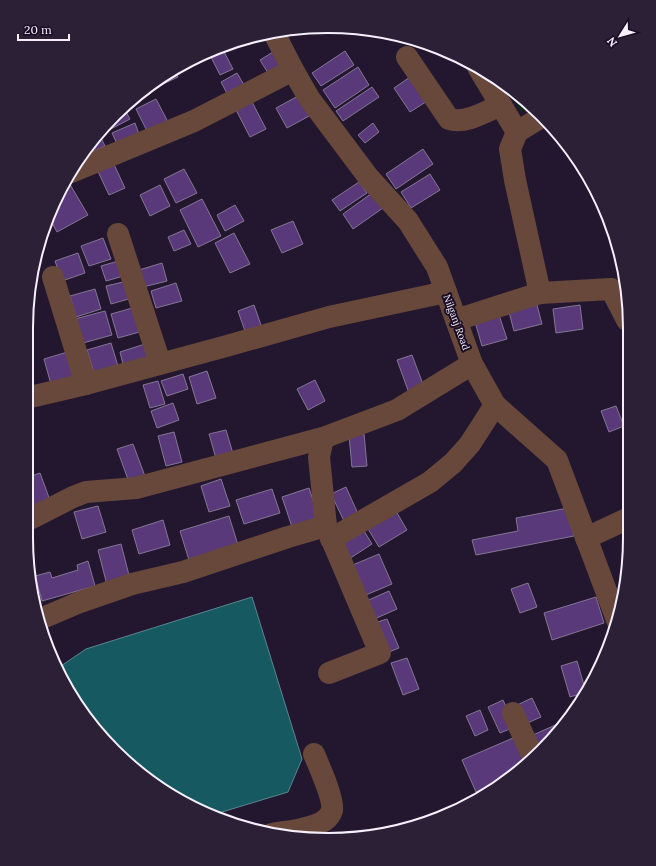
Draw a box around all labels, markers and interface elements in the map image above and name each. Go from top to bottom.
scale bar [18,16,69,42]
north arrow [600,16,640,56]
text: 20 m [24,22,52,37]
text: N [604,34,620,50]
street label: Nilganj Road [440,293,473,352]

